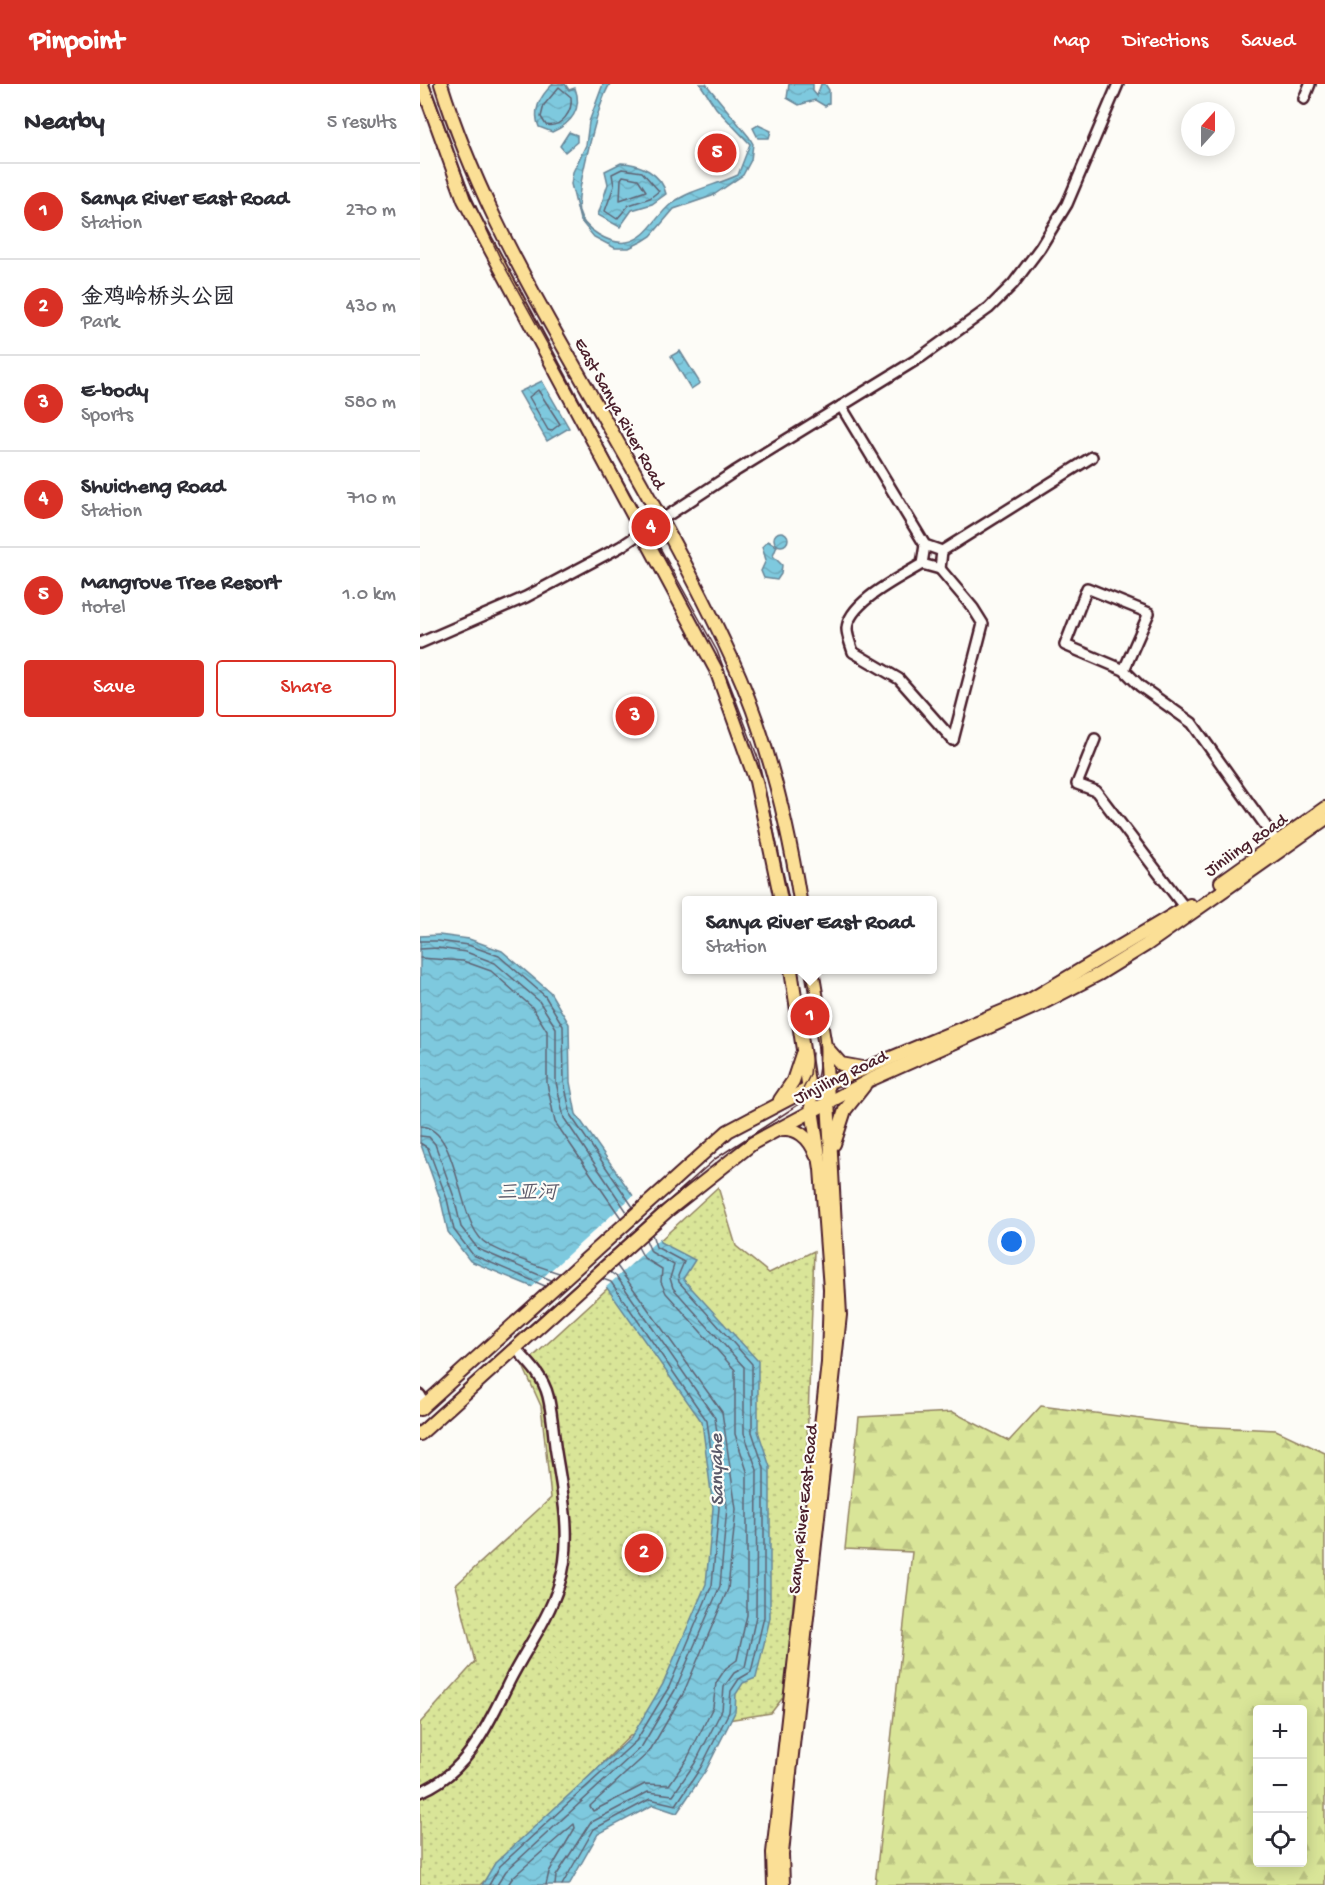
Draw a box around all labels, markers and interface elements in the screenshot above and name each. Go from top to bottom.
text: Pinpoint [30,26,124,59]
text: Map [1053,30,1090,55]
text: Directions [1123,30,1208,55]
text: Saved [1241,30,1295,55]
north arrow [1181,102,1235,156]
text: Nearby [24,108,105,139]
text: 5 results [327,112,396,135]
pin: 5 [698,130,736,176]
text: Sanya River East Road [81,187,289,213]
text: 1 [39,200,48,223]
text: 270 m [346,200,396,223]
text: Station [81,213,142,236]
text: 金鸡岭桥头公园 [81,286,235,312]
text: 2 [39,296,48,319]
text: 430 m [346,296,396,319]
text: Park [81,312,119,335]
street label: East Sanya River Road [568,335,670,495]
text: E-body [81,379,148,405]
text: 3 [38,392,49,415]
text: 580 m [344,392,396,415]
text: Sports [81,405,133,428]
text: Shuicheng Road [81,475,225,501]
text: 4 [39,488,48,511]
text: 710 m [347,488,396,511]
text: Station [81,501,142,524]
pin: 4 [632,504,670,550]
text: Mangrove Tree Resort [81,571,280,597]
text: 5 [38,584,49,607]
text: 1.0 km [342,584,396,607]
text: Hotel [81,597,126,620]
button: Save [24,660,204,717]
button: Share [216,660,396,717]
pin: 3 [616,694,654,738]
street label: Jiniling Road [1201,809,1293,882]
popup [682,896,937,974]
text: Sanya River East Road [706,911,913,937]
text: Station [706,937,767,960]
pin: 1 [790,994,830,1038]
street label: Jinjiling Road [791,1046,893,1110]
water label: 三亚河 [497,1182,560,1206]
your location [997,1227,1026,1256]
street label: Sanya River East Road [785,1422,824,1595]
water label: Sanyahe [706,1433,731,1506]
pin: 2 [624,1530,664,1576]
map controls [1253,1705,1307,1867]
button: + [1253,1705,1307,1759]
button: − [1253,1759,1307,1813]
button: locate [1253,1813,1307,1867]

